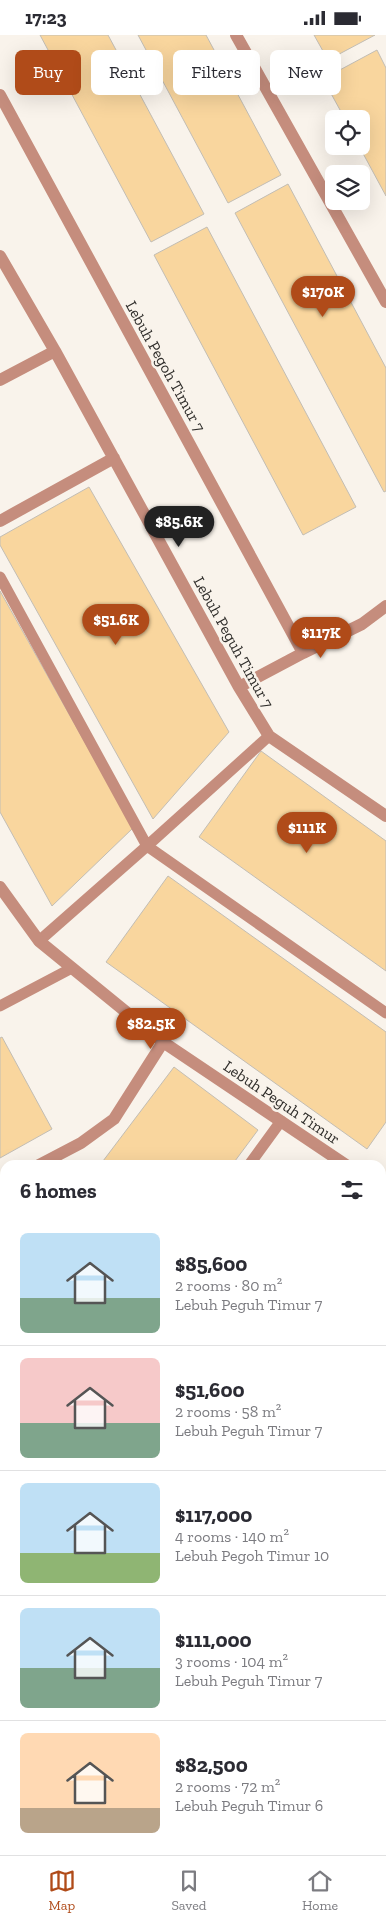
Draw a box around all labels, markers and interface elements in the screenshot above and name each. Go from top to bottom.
text: 17:23 [25,6,67,29]
chip: Buy [15,50,81,95]
chip: Rent [91,50,163,95]
chip: Filters [173,50,260,95]
chip: New [270,50,341,95]
map controls [325,110,370,210]
button: locate [325,110,370,155]
button: layers [325,165,370,210]
pin: $170K [288,275,358,318]
text: $170K [302,282,344,301]
street label: Lebuh Pegoh Timur 7 [122,298,210,435]
pin: $85.6K [138,505,220,548]
text: $85.6K [155,512,203,531]
street label: Lebuh Peguh Timur 7 [190,573,278,712]
pin: $51.6K [75,603,157,646]
text: $51.6K [93,610,139,629]
pin: $117K [286,617,356,659]
text: $117K [301,623,341,642]
pin: $111K [272,811,342,854]
text: $111K [288,818,326,837]
pin: $82.5K [110,1007,192,1050]
text: $82.5K [127,1014,175,1033]
street label: Lebuh Peguh Timur [220,1056,344,1149]
icon: filters [338,1176,366,1204]
text: 6 homes [20,1178,97,1203]
text: $85,600 [175,1251,247,1276]
icon: home [60,1253,120,1313]
text: 2 rooms · 80 m² [175,1276,282,1295]
text: Lebuh Peguh Timur 7 [175,1295,322,1314]
text: $51,600 [175,1377,245,1402]
icon: home [60,1378,120,1438]
text: 2 rooms · 58 m² [175,1402,281,1421]
text: Lebuh Peguh Timur 7 [175,1421,322,1440]
text: $117,000 [175,1502,252,1527]
icon: home [60,1503,120,1563]
text: 4 rooms · 140 m² [175,1527,289,1546]
text: Lebuh Pegoh Timur 10 [175,1546,329,1565]
text: $111,000 [175,1627,252,1652]
icon: home [60,1628,120,1688]
text: 3 rooms · 104 m² [175,1652,288,1671]
text: Lebuh Peguh Timur 7 [175,1671,322,1690]
text: $82,500 [175,1752,248,1777]
icon: home [60,1753,120,1813]
text: 2 rooms · 72 m² [175,1777,280,1796]
text: Lebuh Peguh Timur 6 [175,1796,323,1815]
tab: Map [48,1867,76,1914]
tab: Saved [171,1867,206,1914]
tab: Home [302,1867,338,1914]

